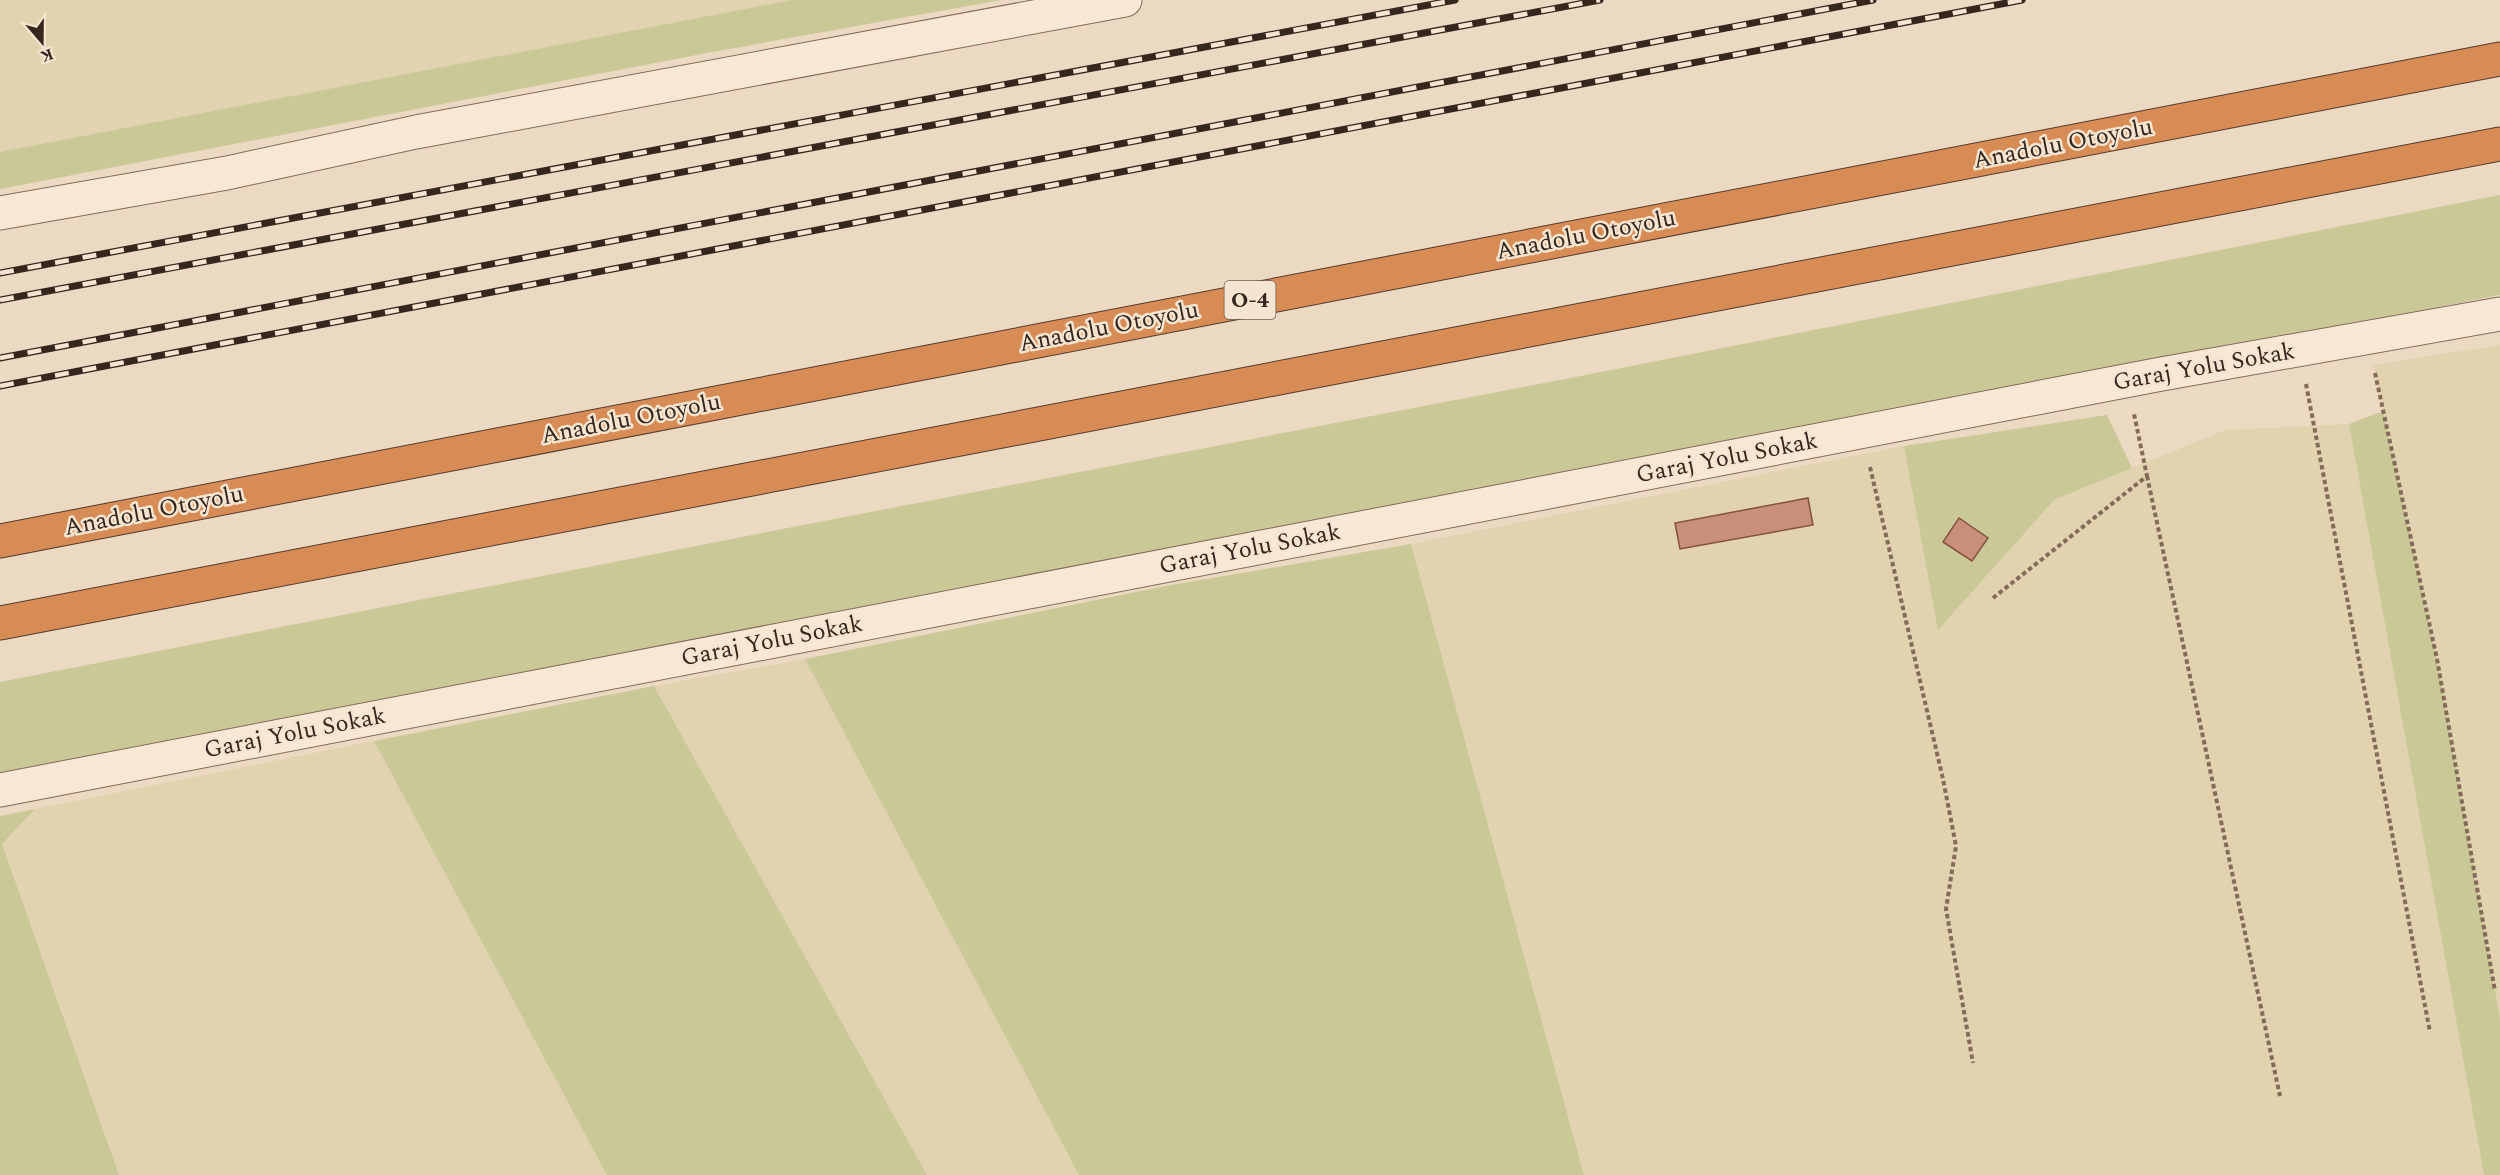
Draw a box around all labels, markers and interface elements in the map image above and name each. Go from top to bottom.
north arrow [12,12,72,72]
text: K [36,42,57,69]
street label: Anadolu Otoyolu [1970,109,2156,179]
street label: Anadolu Otoyolu [1493,200,1679,270]
road number: O-4 [1224,281,1276,319]
street label: Anadolu Otoyolu [1016,292,1202,362]
street label: Garaj Yolu Sokak [2110,333,2298,401]
street label: Anadolu Otoyolu [538,384,724,454]
street label: Garaj Yolu Sokak [1633,423,1821,493]
street label: Anadolu Otoyolu [61,476,247,546]
street label: Garaj Yolu Sokak [1156,514,1344,584]
street label: Garaj Yolu Sokak [678,606,866,676]
street label: Garaj Yolu Sokak [201,698,389,768]

